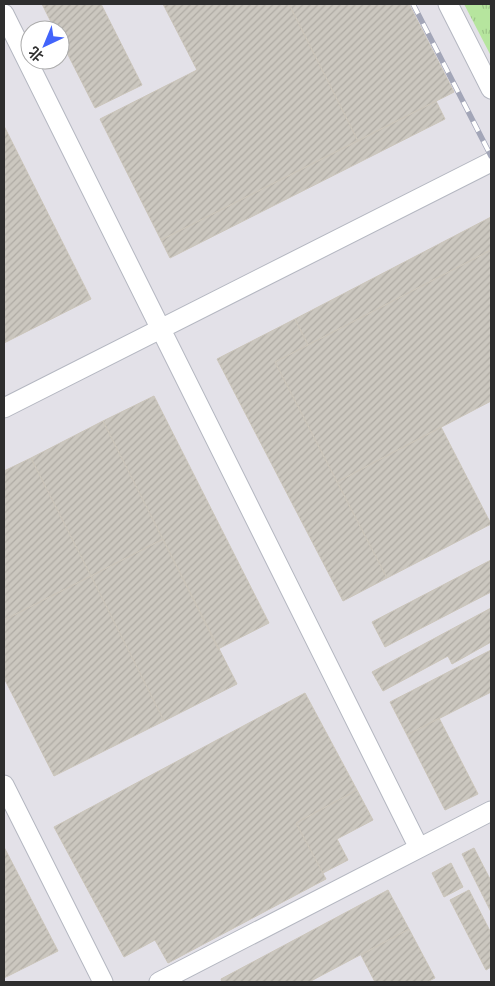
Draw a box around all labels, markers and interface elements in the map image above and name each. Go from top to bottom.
north arrow [20,20,70,70]
text: 北 [25,43,47,66]

